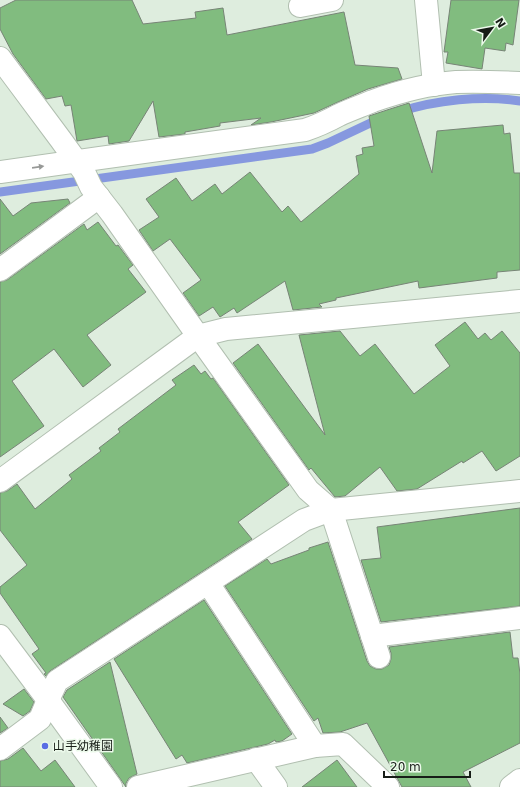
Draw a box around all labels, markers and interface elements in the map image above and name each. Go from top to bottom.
north arrow [472,8,512,48]
text: N [492,16,508,30]
one-way arrow [32,164,44,170]
place label: 山手幼稚園 [53,739,113,753]
marker: 山手幼稚園 [40,741,50,751]
scale bar [384,753,470,779]
text: 20 m [390,760,421,774]

